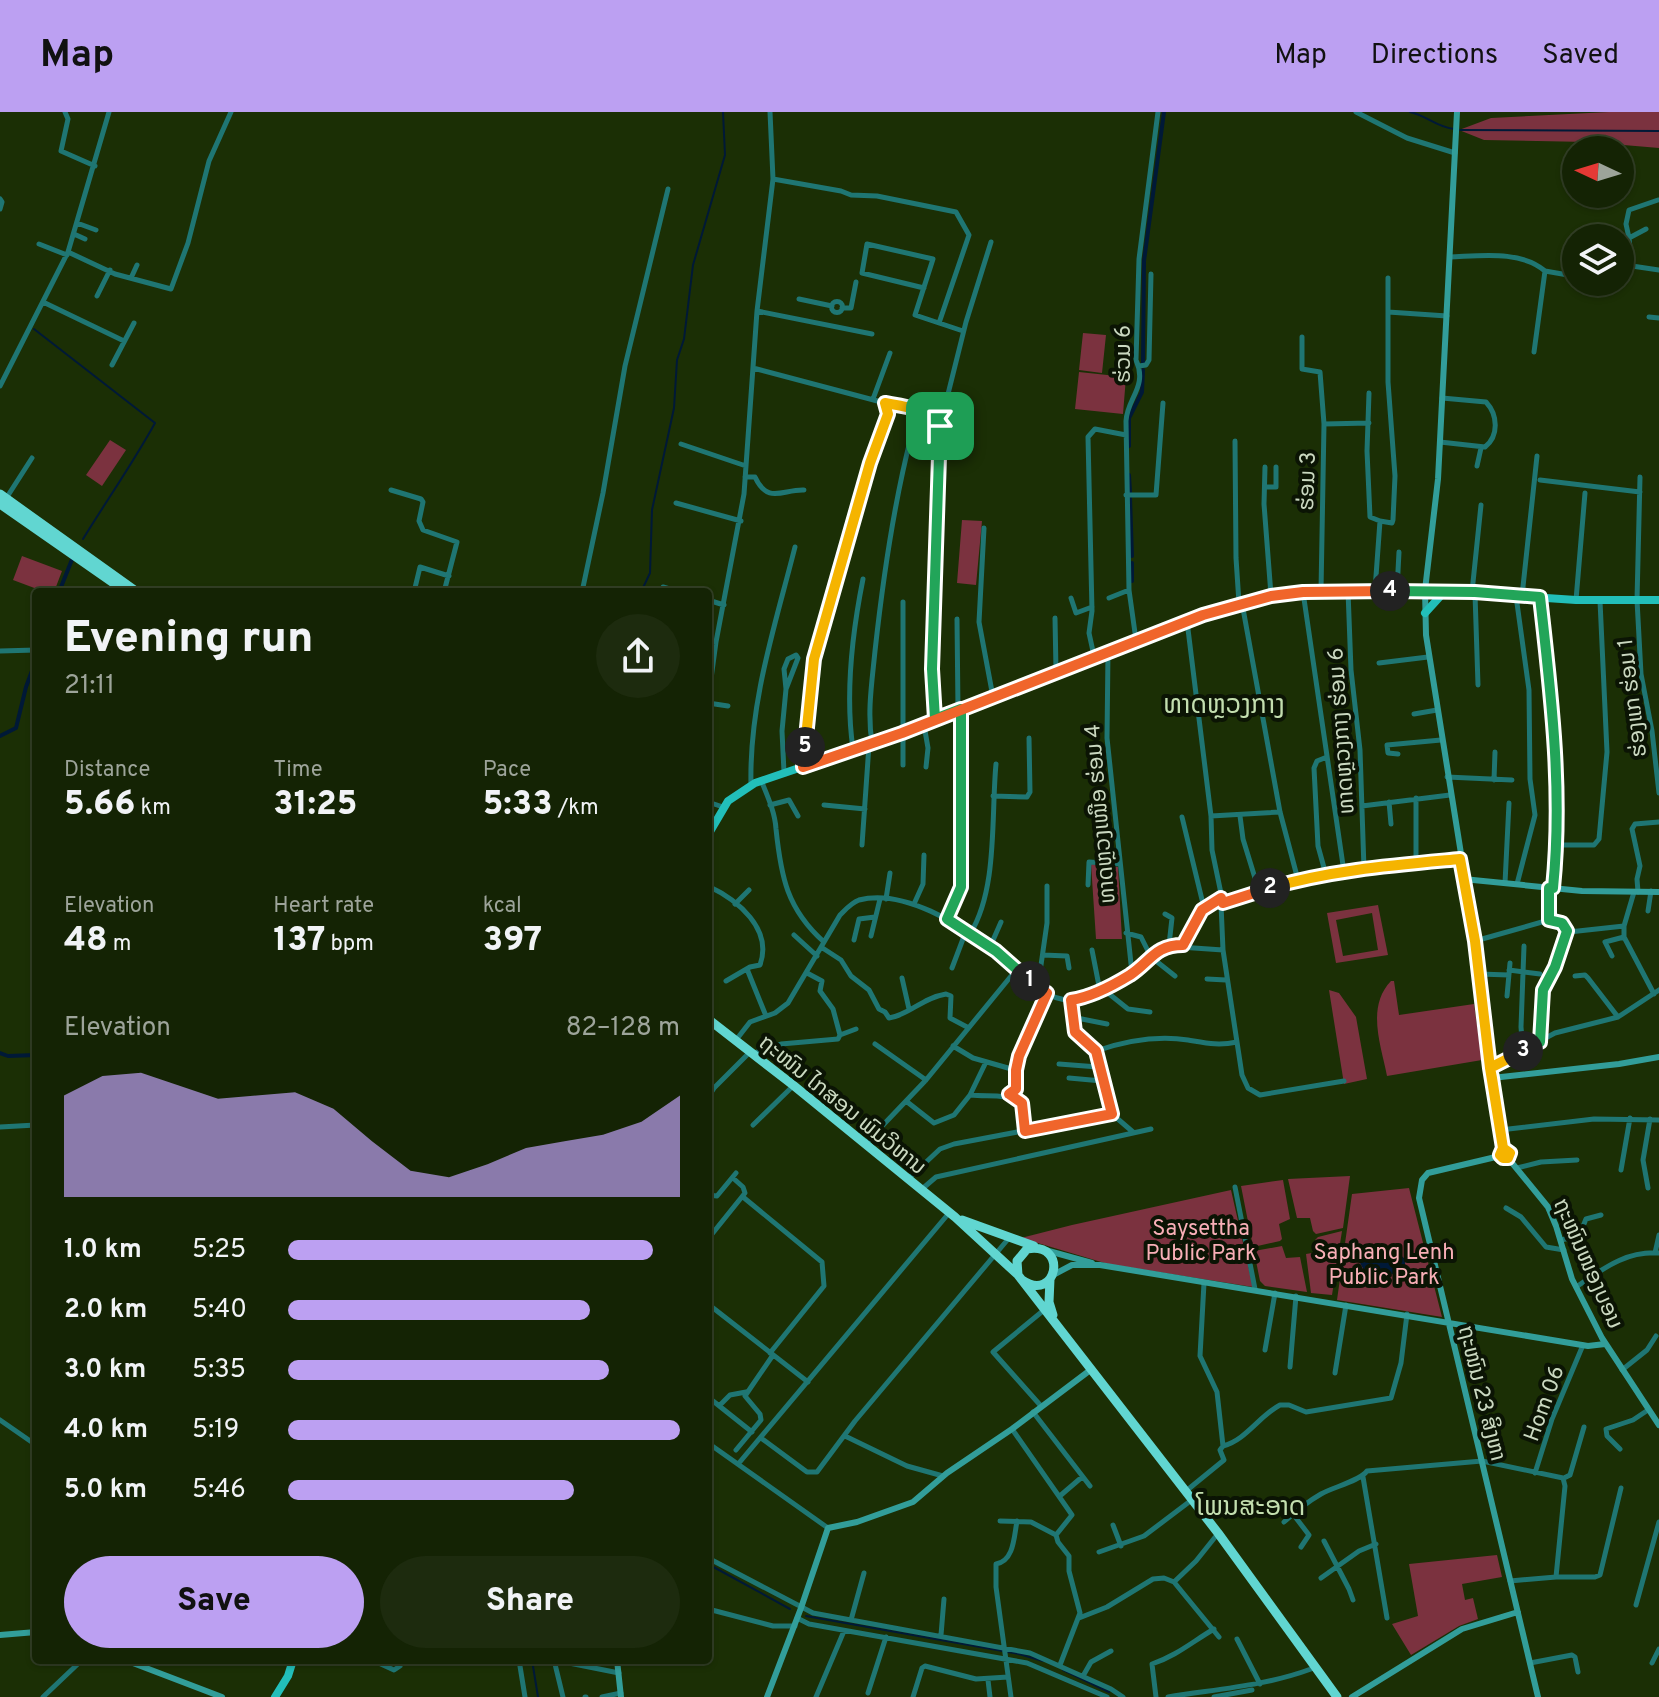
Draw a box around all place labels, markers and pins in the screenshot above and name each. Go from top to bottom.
pin [906,392,974,460]
pin: 4 [1370,571,1410,611]
pin: 5 [785,727,825,767]
pin: 2 [1250,868,1290,908]
pin: 1 [1010,961,1050,1001]
pin: 3 [1503,1031,1543,1071]

